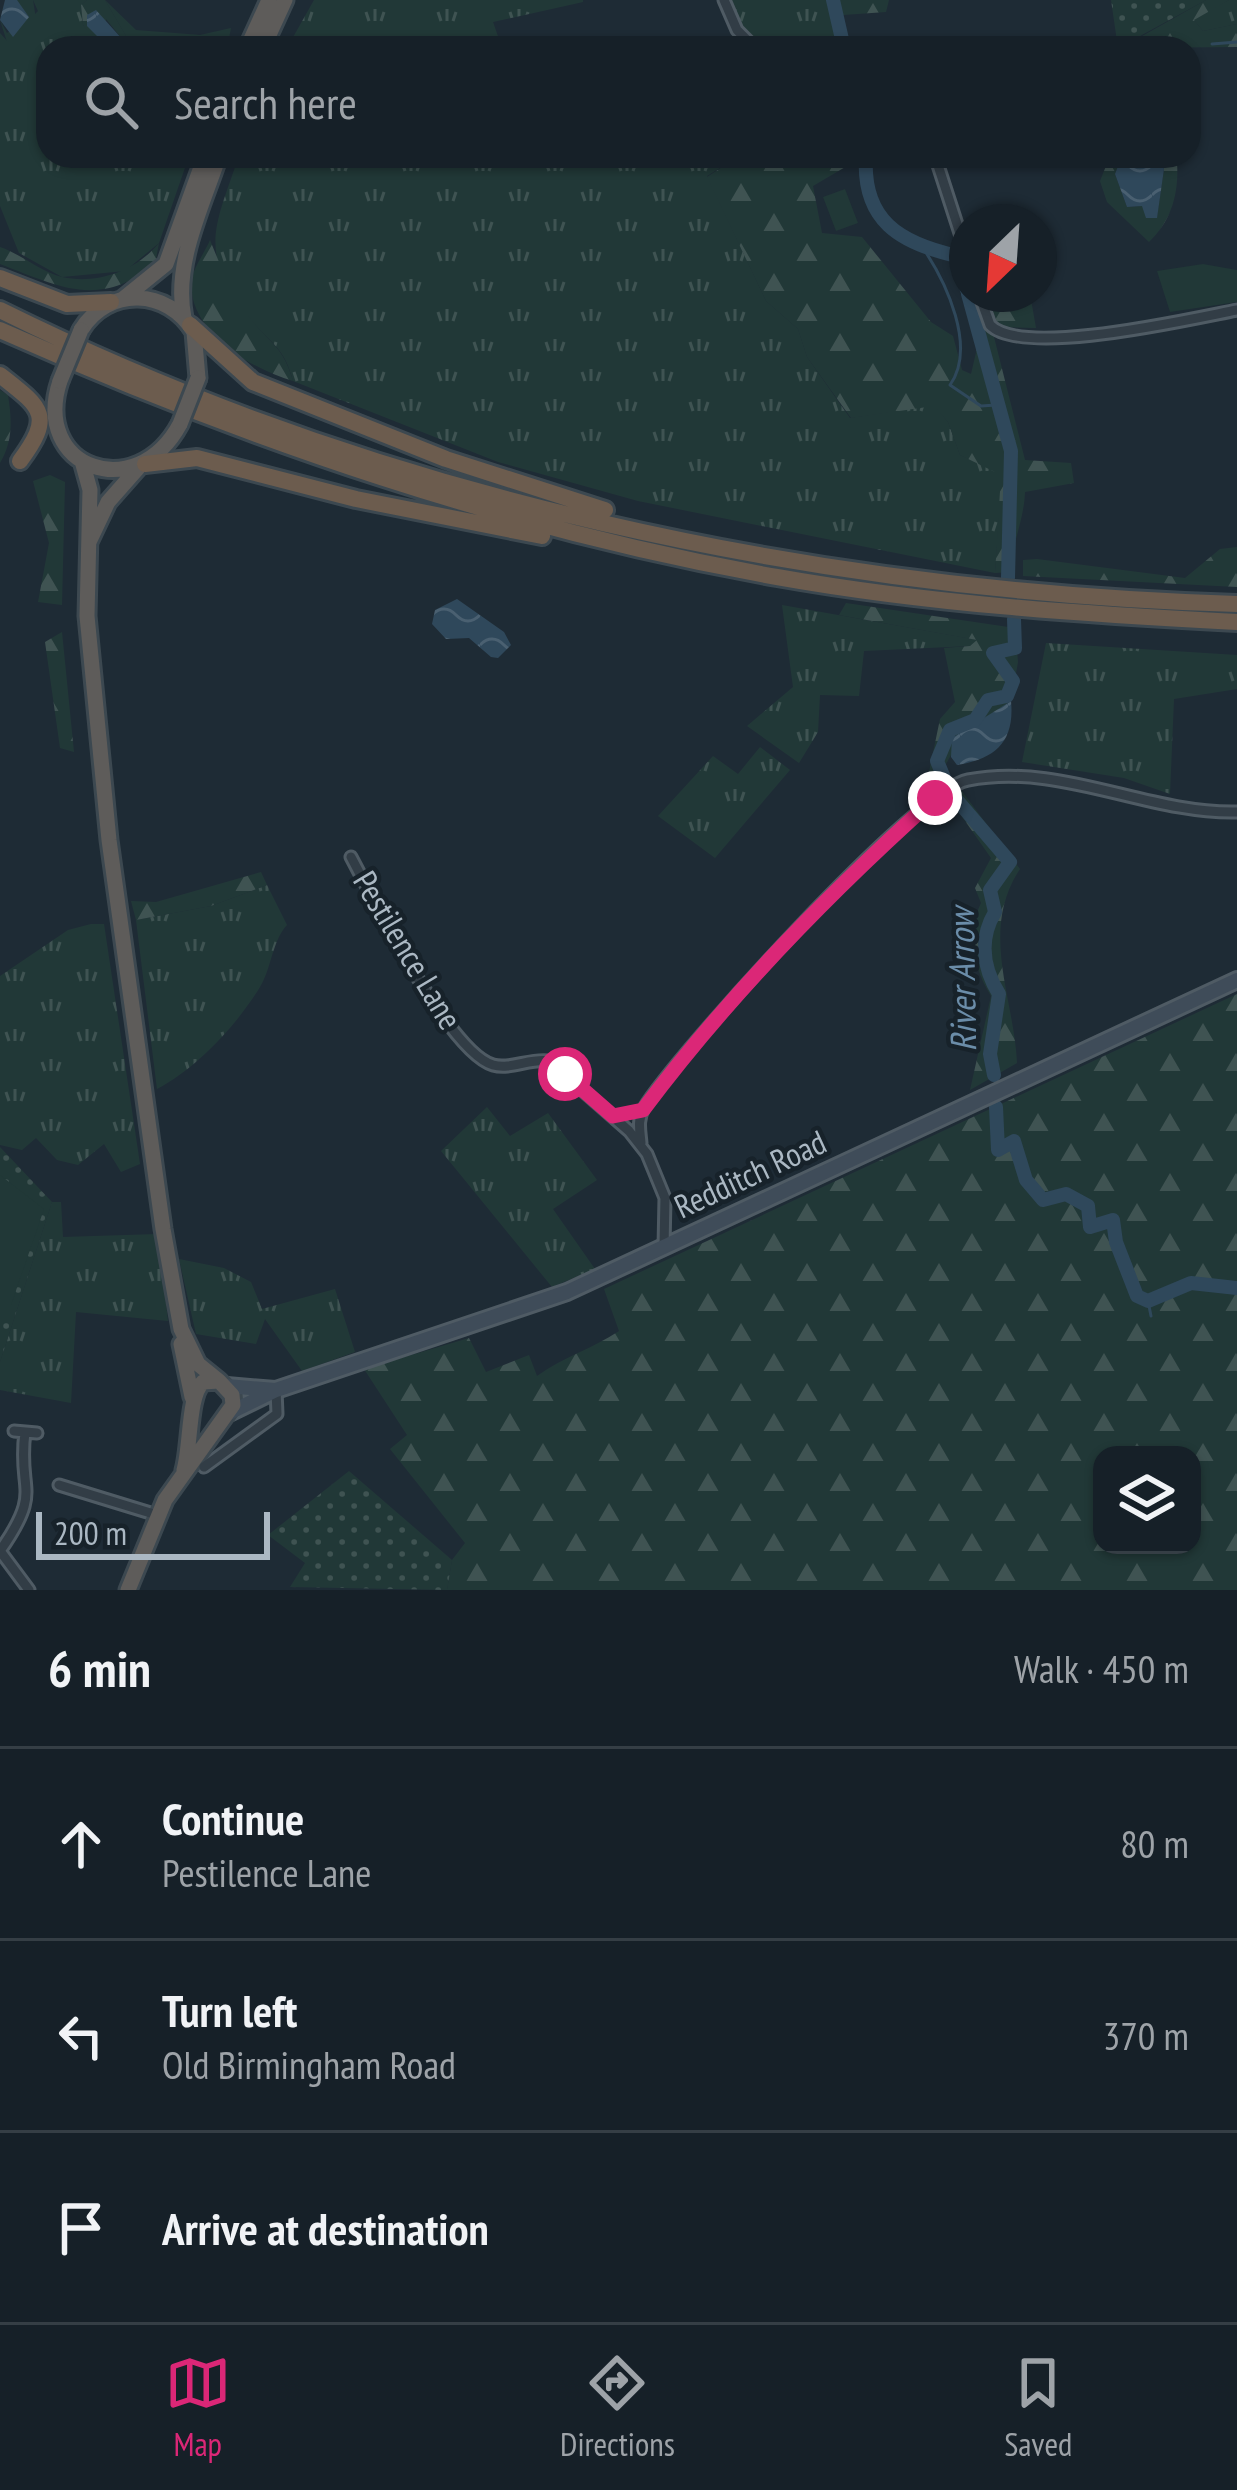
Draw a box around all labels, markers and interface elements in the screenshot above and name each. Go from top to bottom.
search box [36,36,1201,168]
icon: search [78,69,144,135]
text: Search here [174,73,357,131]
north arrow [949,204,1057,312]
route end [908,771,962,825]
street label: Pestilence Lane [344,863,472,1037]
water label: River Arrow [937,903,986,1052]
route start [538,1047,592,1101]
street label: Redditch Road [667,1120,832,1227]
map controls [1093,1446,1201,1554]
button: layers [1093,1446,1201,1554]
scale bar [36,1506,270,1559]
text: 200 m [54,1511,127,1554]
text: 6 min [48,1635,151,1701]
text: Walk · 450 m [1014,1643,1189,1694]
text: Continue [162,1789,304,1847]
icon: ahead [48,1811,114,1877]
text: 80 m [1120,1818,1189,1869]
text: Pestilence Lane [162,1847,371,1898]
text: Turn left [162,1981,297,2039]
icon: left [48,2003,114,2069]
text: 370 m [1103,2010,1189,2061]
text: Old Birmingham Road [162,2039,456,2090]
icon: arrive [48,2195,114,2261]
text: Arrive at destination [162,2199,489,2257]
tab: Map [165,2350,231,2465]
tab: Directions [560,2350,675,2465]
tab: Saved [1004,2350,1072,2465]

